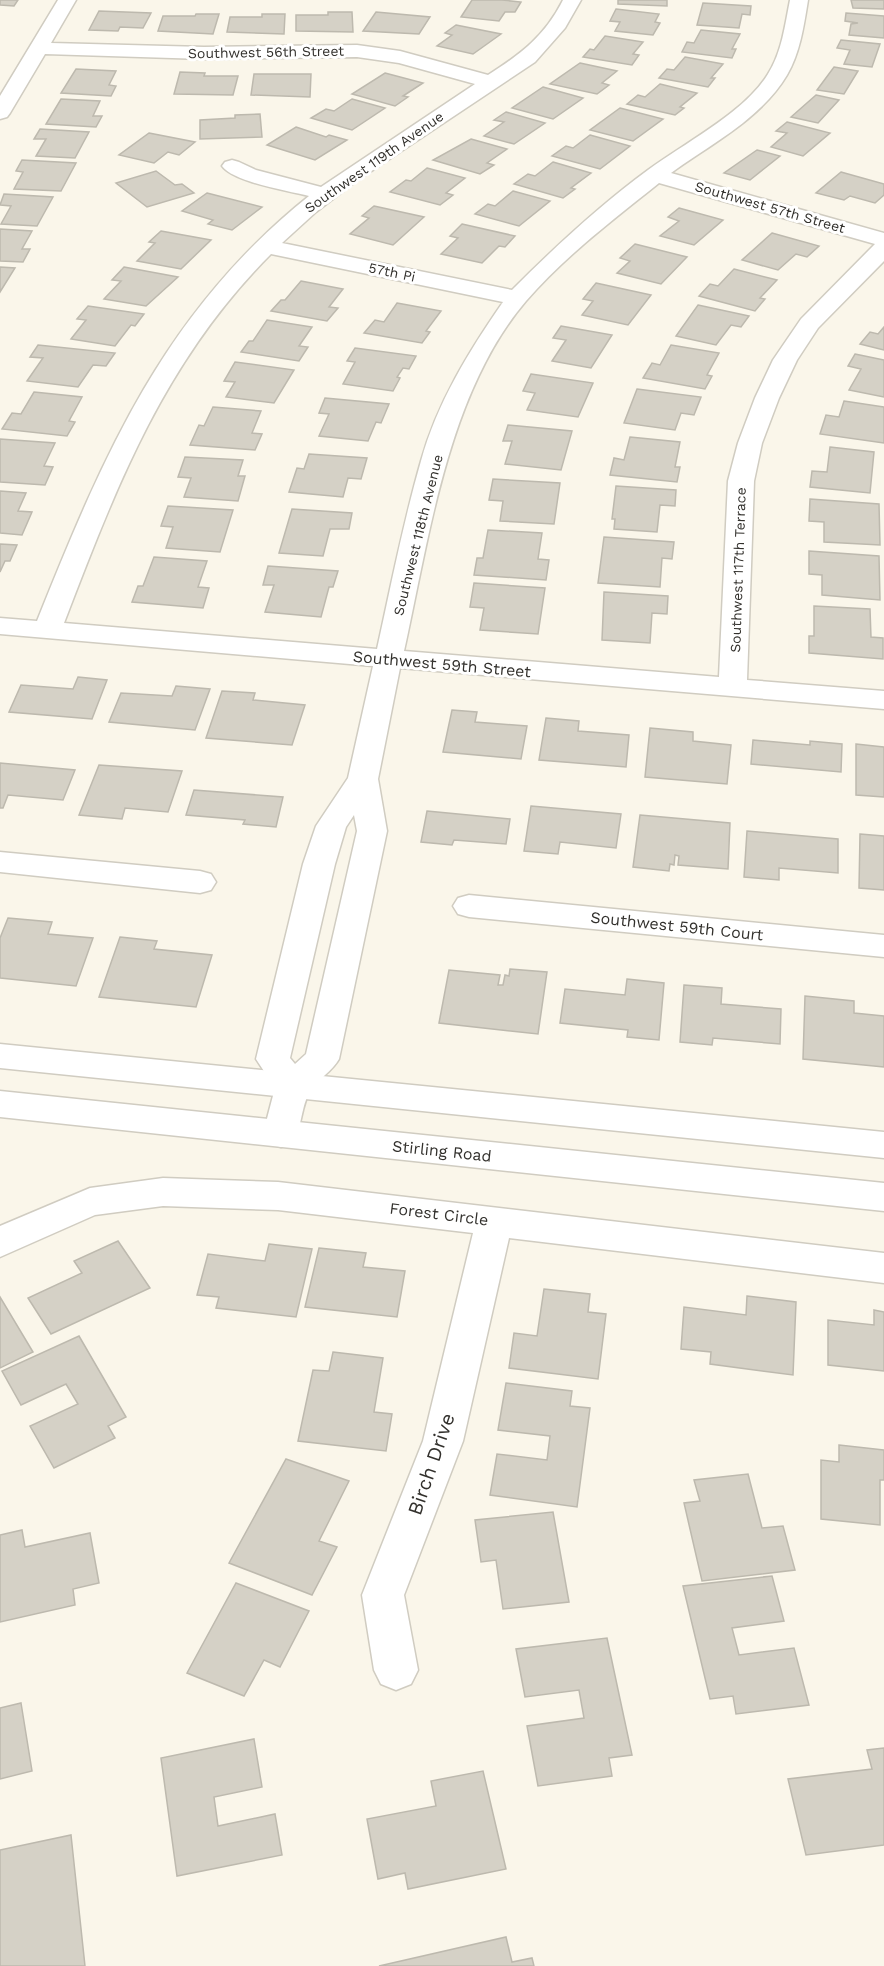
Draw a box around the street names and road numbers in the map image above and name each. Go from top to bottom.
street label: Southwest 56th Street [188,43,344,61]
street label: Southwest 119th Avenue [302,108,446,216]
street label: Southwest 57th Street [693,178,847,236]
street label: 57th Pi [367,259,417,285]
street label: Southwest 118th Avenue [390,453,446,617]
street label: Southwest 117th Terrace [727,487,749,653]
street label: Southwest 59th Street [352,647,532,681]
street label: Southwest 59th Court [590,907,765,945]
street label: Stirling Road [391,1136,493,1166]
street label: Forest Circle [389,1199,489,1229]
street label: Birch Drive [402,1410,460,1518]

